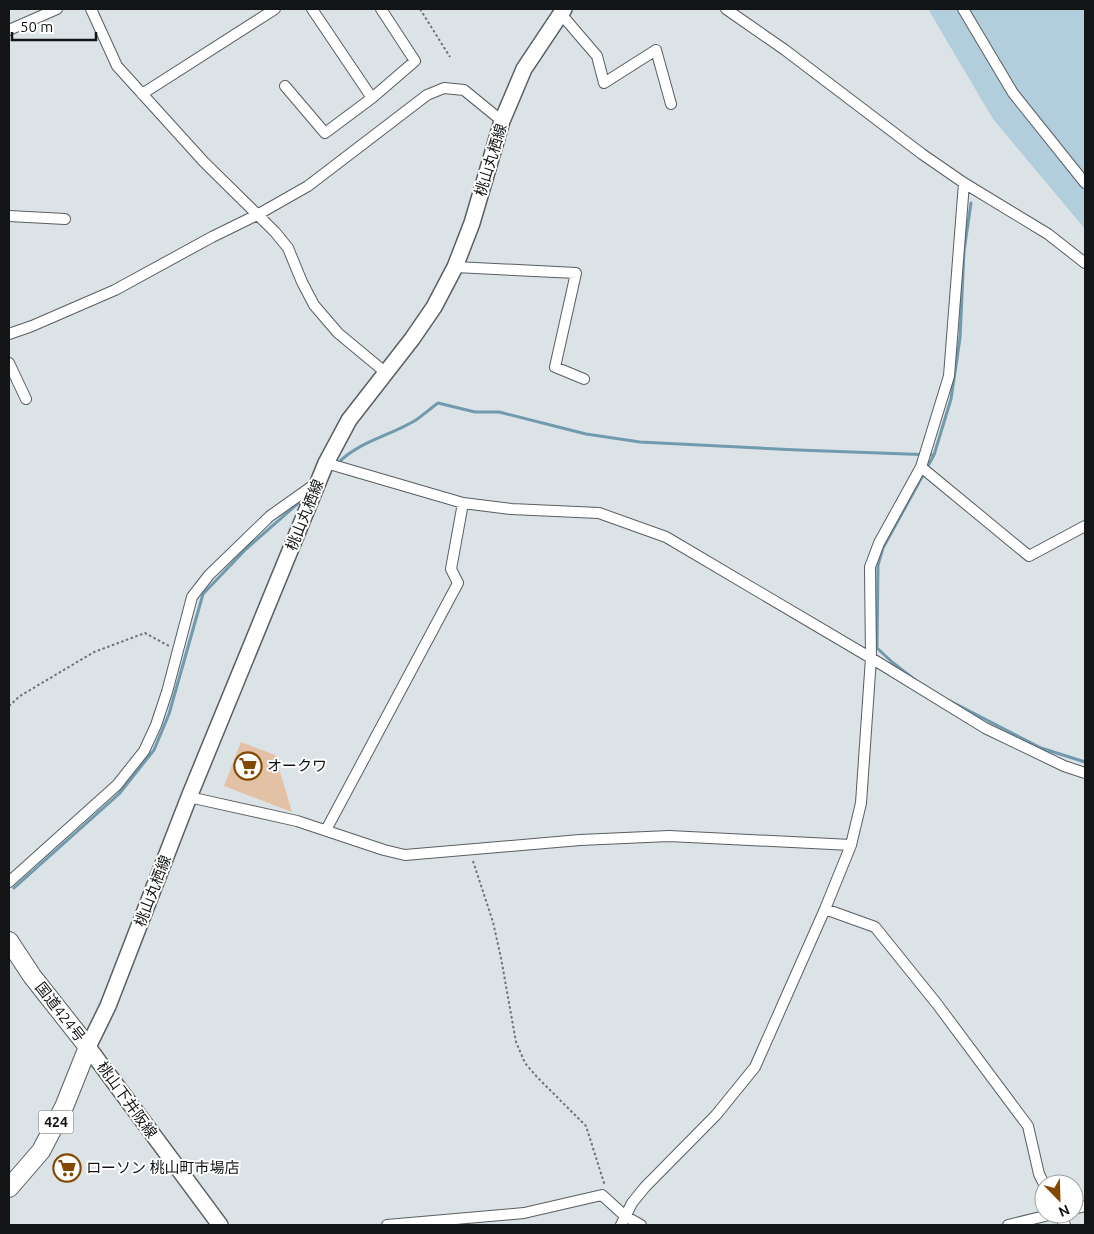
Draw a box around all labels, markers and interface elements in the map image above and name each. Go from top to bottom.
scale bar [12,10,96,42]
text: 50 m [20,18,53,35]
street label: 桃山丸栖線 [471,121,510,198]
street label: 桃山丸栖線 [283,477,326,553]
supermarket icon: オークワ [233,751,263,781]
place label: オークワ [267,757,327,774]
street label: 桃山丸栖線 [131,853,174,929]
street label: 国道424号 [32,979,89,1045]
street label: 桃山下井阪線 [94,1058,161,1141]
road number: 424 [38,1110,74,1134]
supermarket icon: ローソン 桃山町市場店 [52,1153,82,1183]
place label: ローソン 桃山町市場店 [86,1159,239,1176]
north arrow [1034,1174,1084,1224]
text: N [1056,1202,1072,1220]

